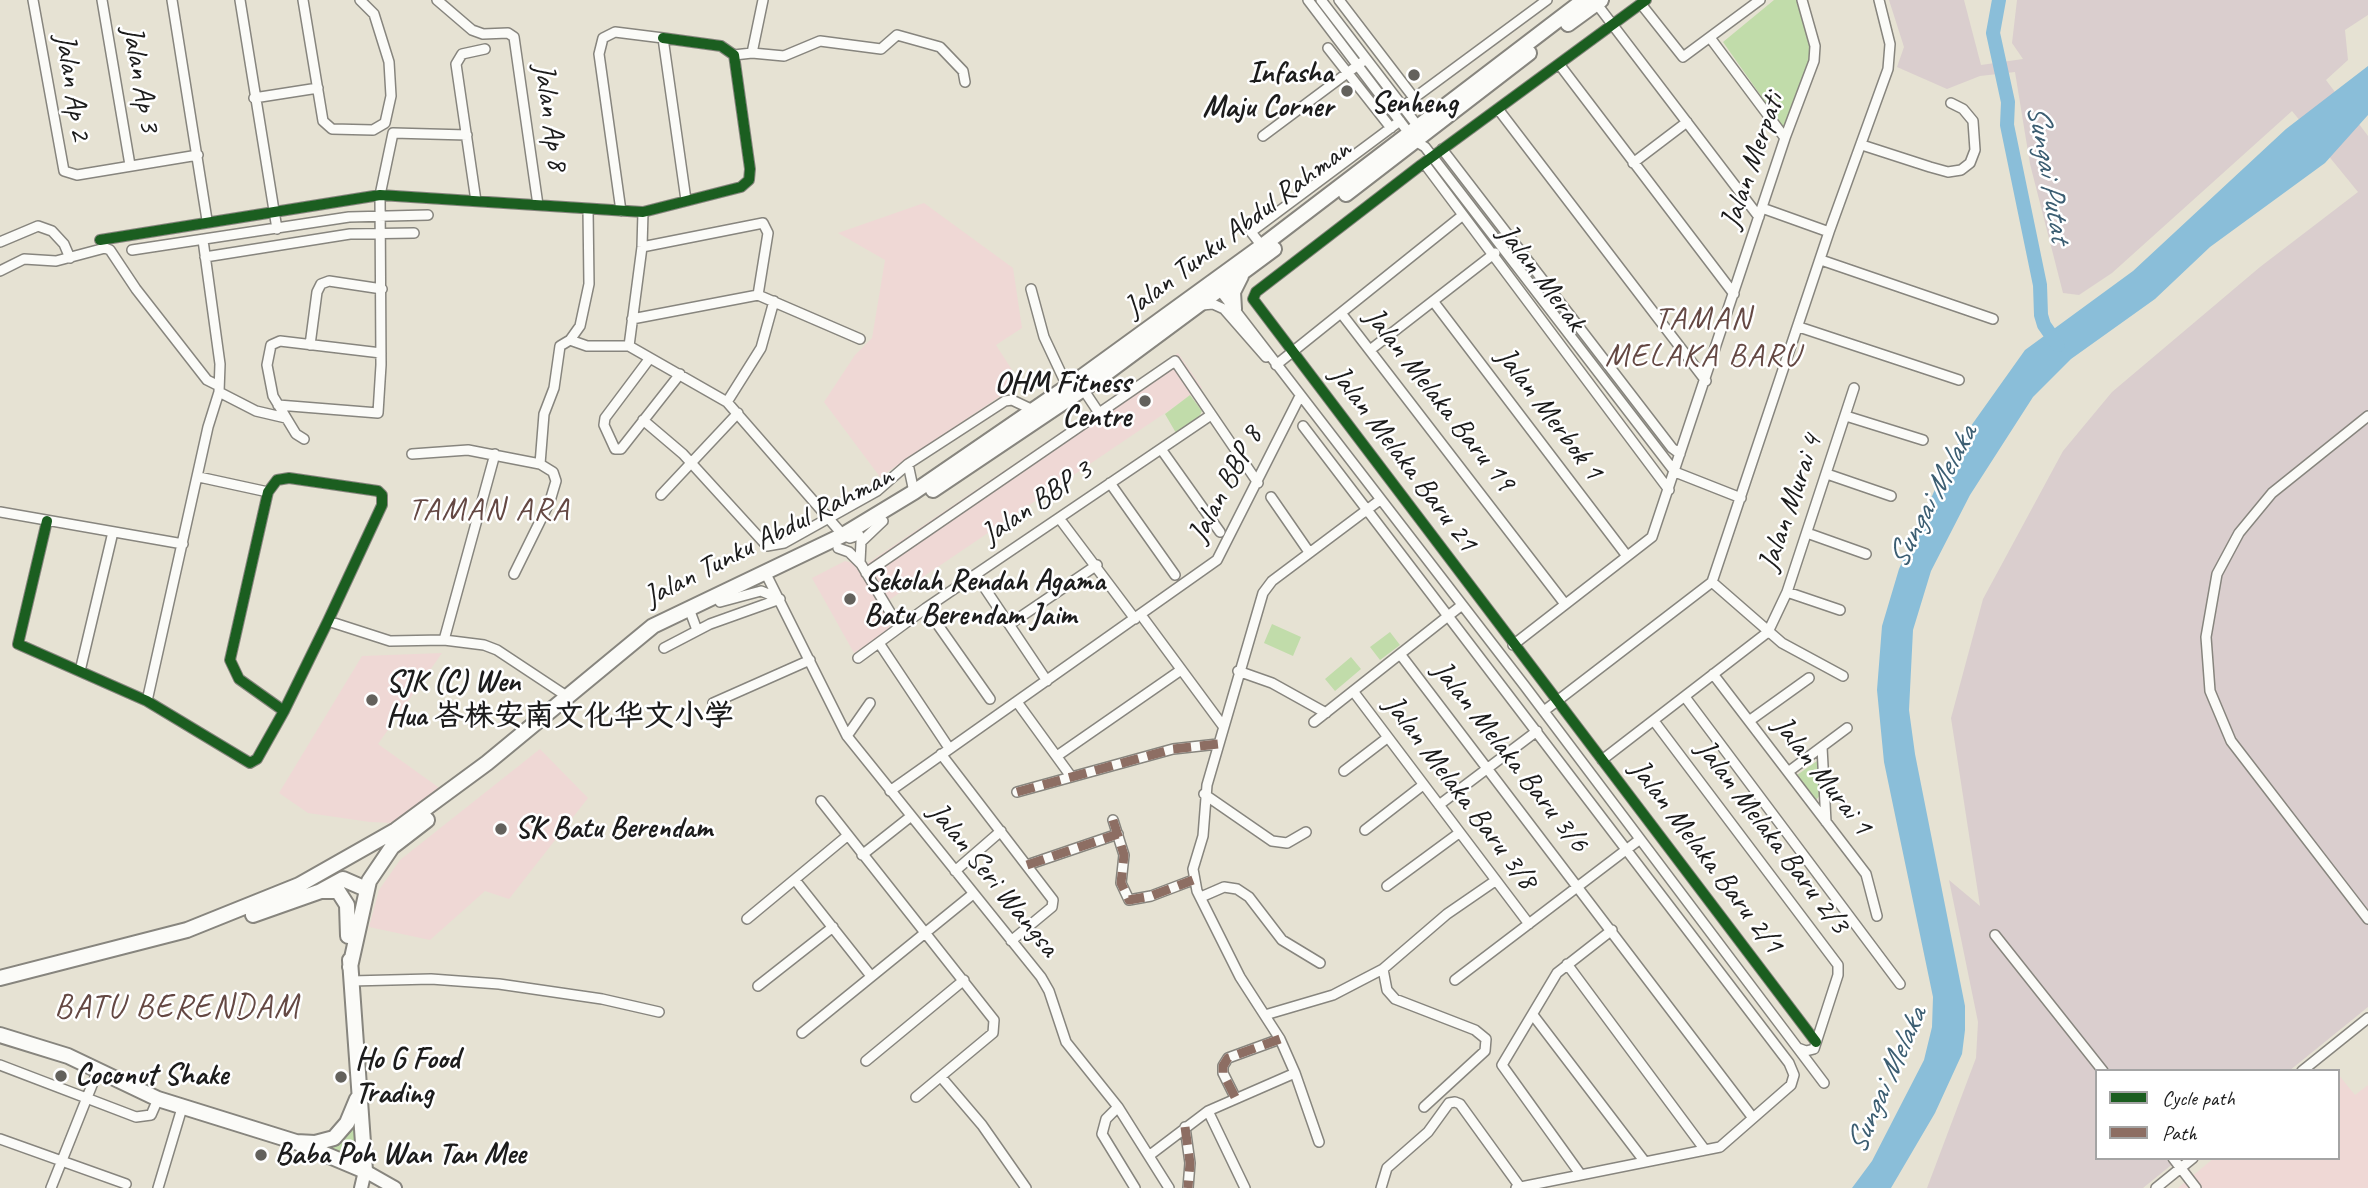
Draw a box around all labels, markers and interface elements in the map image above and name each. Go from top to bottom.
street label: Jalan Ap 3 [113,23,167,135]
street label: Jalan Ap 2 [46,31,98,143]
place label: Infasha Maju Corner [1202,56,1333,126]
street label: Jalan Ap 8 [525,62,575,172]
marker: Senheng [1406,67,1422,83]
marker: Infasha Maju Corner [1339,83,1355,99]
place label: Senheng [1371,86,1457,122]
street label: Jalan Merpati [1713,89,1793,233]
water label: Sungai Putat [2017,101,2079,245]
street label: Jalan Tunku Abdul Rahman [1117,132,1359,326]
street label: Jalan Merak [1489,217,1593,339]
street label: Jalan Melaka Baru 19 [1356,301,1522,499]
district label: TAMAN MELAKA BARU [1607,301,1799,376]
street label: Jalan Merbok 1 [1487,340,1611,488]
street label: Jalan Melaka Baru 21 [1321,359,1485,559]
place label: OHM Fitness Centre [995,366,1131,436]
marker: OHM Fitness Centre [1137,393,1153,409]
water label: Sungai Melaka [1879,419,1987,575]
street label: Jalan BBP 8 [1181,421,1271,549]
street label: Jalan Murai 4 [1751,430,1831,576]
street label: Jalan BBP 3 [975,453,1099,553]
street label: Jalan Tunku Abdul Rahman [638,459,900,615]
district label: TAMAN ARA [410,492,568,530]
place label: Sekolah Rendah Agama Batu Berendam Jaim [864,564,1105,634]
marker: Sekolah Rendah Agama Batu Berendam Jaim [842,591,858,607]
street label: Jalan Melaka Baru 3/6 [1424,654,1596,860]
place label: SJK (C) Wen Hua 峇株安南文化华文小学 [386,665,734,736]
street label: Jalan Melaka Baru 3/8 [1375,689,1545,897]
marker: SJK (C) Wen Hua 峇株安南文化华文小学 [364,692,380,708]
street label: Jalan Murai 1 [1764,709,1880,843]
street label: Jalan Melaka Baru 2/3 [1687,733,1857,941]
street label: Jalan Melaka Baru 2/1 [1621,753,1791,961]
street label: Jalan Seri Wangsa [920,795,1066,965]
place label: SK Batu Berendam [515,811,712,847]
marker: SK Batu Berendam [493,821,509,837]
district label: BATU BERENDAM [56,988,298,1028]
water label: Sungai Melaka [1838,1002,1936,1160]
place label: Ho G Food Trading [355,1042,460,1112]
place label: Coconut Shake [75,1058,228,1094]
marker: Coconut Shake [53,1068,69,1084]
marker: Ho G Food Trading [333,1069,349,1085]
legend [2095,1069,2340,1160]
text: Cycle path [2162,1085,2235,1111]
text: Path [2162,1120,2197,1146]
place label: Baba Poh Wan Tan Mee [275,1137,526,1173]
marker: Baba Poh Wan Tan Mee [253,1147,269,1163]

